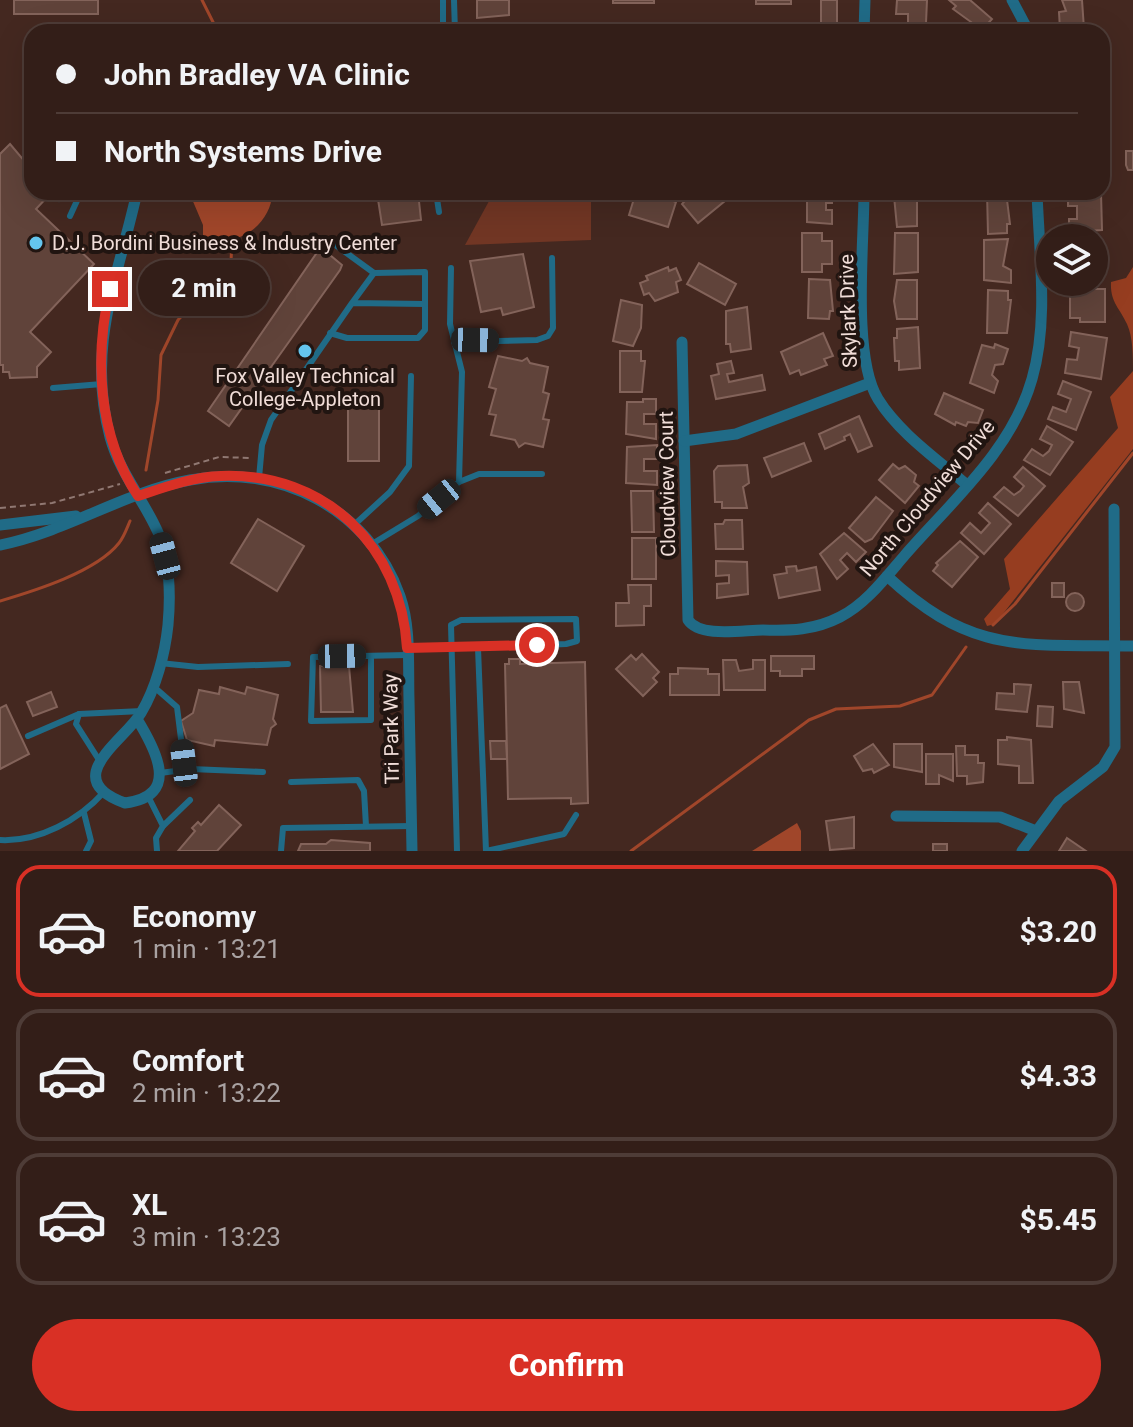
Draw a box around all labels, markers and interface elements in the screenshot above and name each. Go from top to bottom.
text: John Bradley VA Clinic [104,57,410,92]
text: North Systems Drive [104,134,382,169]
map controls [1036,224,1108,296]
button: layers [1036,224,1108,296]
place label: D.J. Bordini Business & Industry Center [52,231,397,255]
marker: D.J. Bordini Business & Industry Center [27,234,45,252]
street label: Skylark Drive [834,254,862,368]
callout: 2 min [138,261,270,317]
route end [92,271,128,307]
text: 2 min [171,273,237,303]
car [451,328,499,352]
marker: Fox Valley Technical College-Appleton [296,342,314,360]
place label: Fox Valley Technical College-Appleton [215,364,395,411]
street label: Cloudview Court [654,411,680,557]
street label: North Cloudview Drive [854,415,1000,581]
car [413,475,465,523]
car [147,530,183,582]
route start [519,627,555,663]
car [318,644,366,668]
street label: Tri Park Way [378,673,404,785]
car [169,738,199,788]
icon: car [36,895,108,967]
text: Economy [132,899,256,934]
text: $3.20 [1019,914,1097,949]
text: 1 min · 13:21 [132,934,281,964]
icon: car [36,1039,108,1111]
text: Comfort [132,1043,244,1078]
text: $4.33 [1019,1058,1097,1093]
text: 2 min · 13:22 [132,1078,281,1108]
icon: car [36,1183,108,1255]
text: XL [132,1187,167,1222]
text: $5.45 [1019,1202,1097,1237]
text: 3 min · 13:23 [132,1222,281,1252]
button: Confirm [32,1319,1101,1411]

